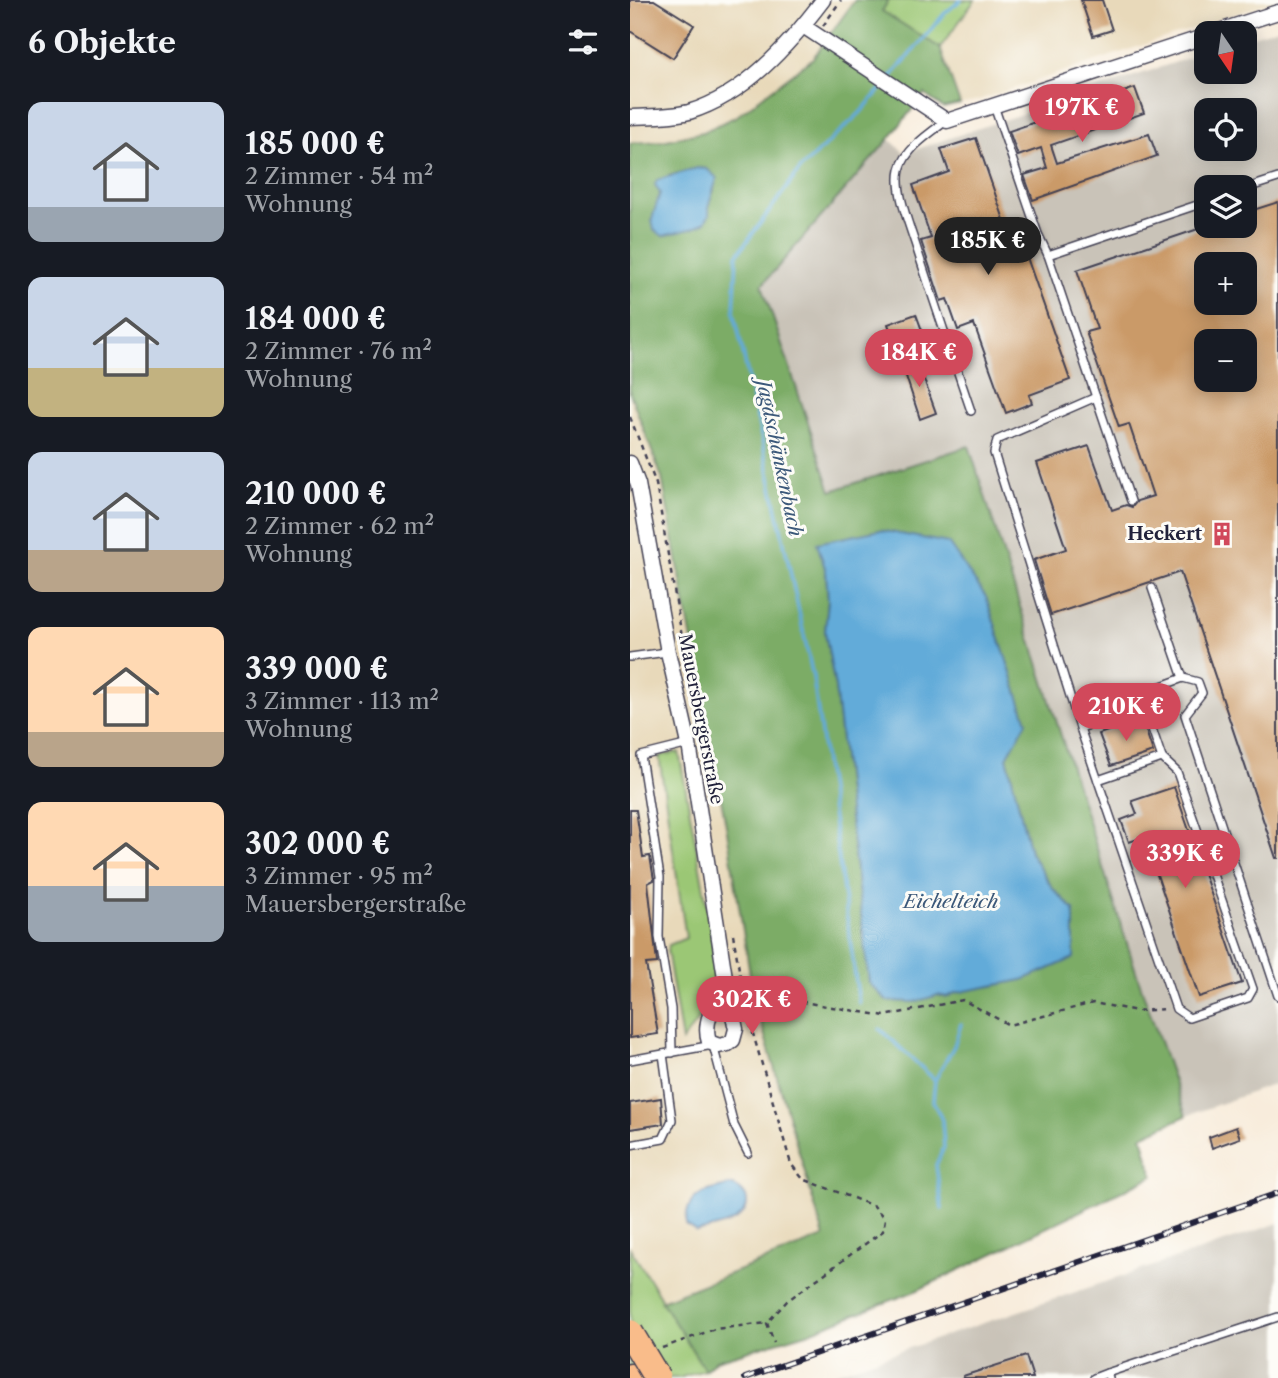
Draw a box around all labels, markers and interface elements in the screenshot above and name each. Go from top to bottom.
north arrow [1194,21,1256,84]
map controls [1194,21,1257,392]
icon: filters [564,23,602,61]
text: 6 Objekte [28,24,176,61]
pin: 197K € [1025,85,1139,144]
text: 197K € [1045,93,1119,121]
button: locate [1194,98,1257,161]
text: 185 000 € [245,125,385,162]
icon: home [84,130,168,214]
text: 2 Zimmer · 54 m² [245,162,433,190]
button: layers [1194,175,1257,238]
text: Wohnung [245,190,352,218]
pin: 185K € [931,218,1045,277]
text: 185K € [950,226,1026,254]
button: + [1194,252,1257,315]
text: 184 000 € [245,300,386,337]
icon: home [84,305,168,389]
button: − [1194,329,1257,392]
pin: 184K € [862,330,976,389]
text: 2 Zimmer · 76 m² [245,337,432,365]
text: 184K € [881,338,957,366]
text: Wohnung [245,365,352,393]
water label: Jagdschänkenbach [751,373,807,539]
text: 210 000 € [245,475,387,512]
icon: home [84,480,168,564]
text: 2 Zimmer · 62 m² [245,512,434,540]
building icon: Heckert [1208,520,1236,548]
place label: Heckert [1127,523,1203,545]
text: Wohnung [245,540,352,568]
street label: Mauersbergerstraße [674,632,728,806]
text: 339 000 € [245,650,388,687]
icon: home [84,655,168,739]
pin: 210K € [1069,684,1183,743]
text: 3 Zimmer · 113 m² [245,687,439,715]
text: 210K € [1088,692,1164,720]
text: Wohnung [245,715,352,743]
text: 302 000 € [245,825,390,862]
icon: home [84,830,168,914]
pin: 339K € [1128,830,1242,890]
text: 339K € [1146,839,1224,867]
text: 3 Zimmer · 95 m² [245,862,433,890]
text: Mauersbergerstraße [245,890,466,918]
water label: Eichelteich [902,890,999,913]
pin: 302K € [695,976,809,1036]
text: 302K € [712,985,792,1013]

